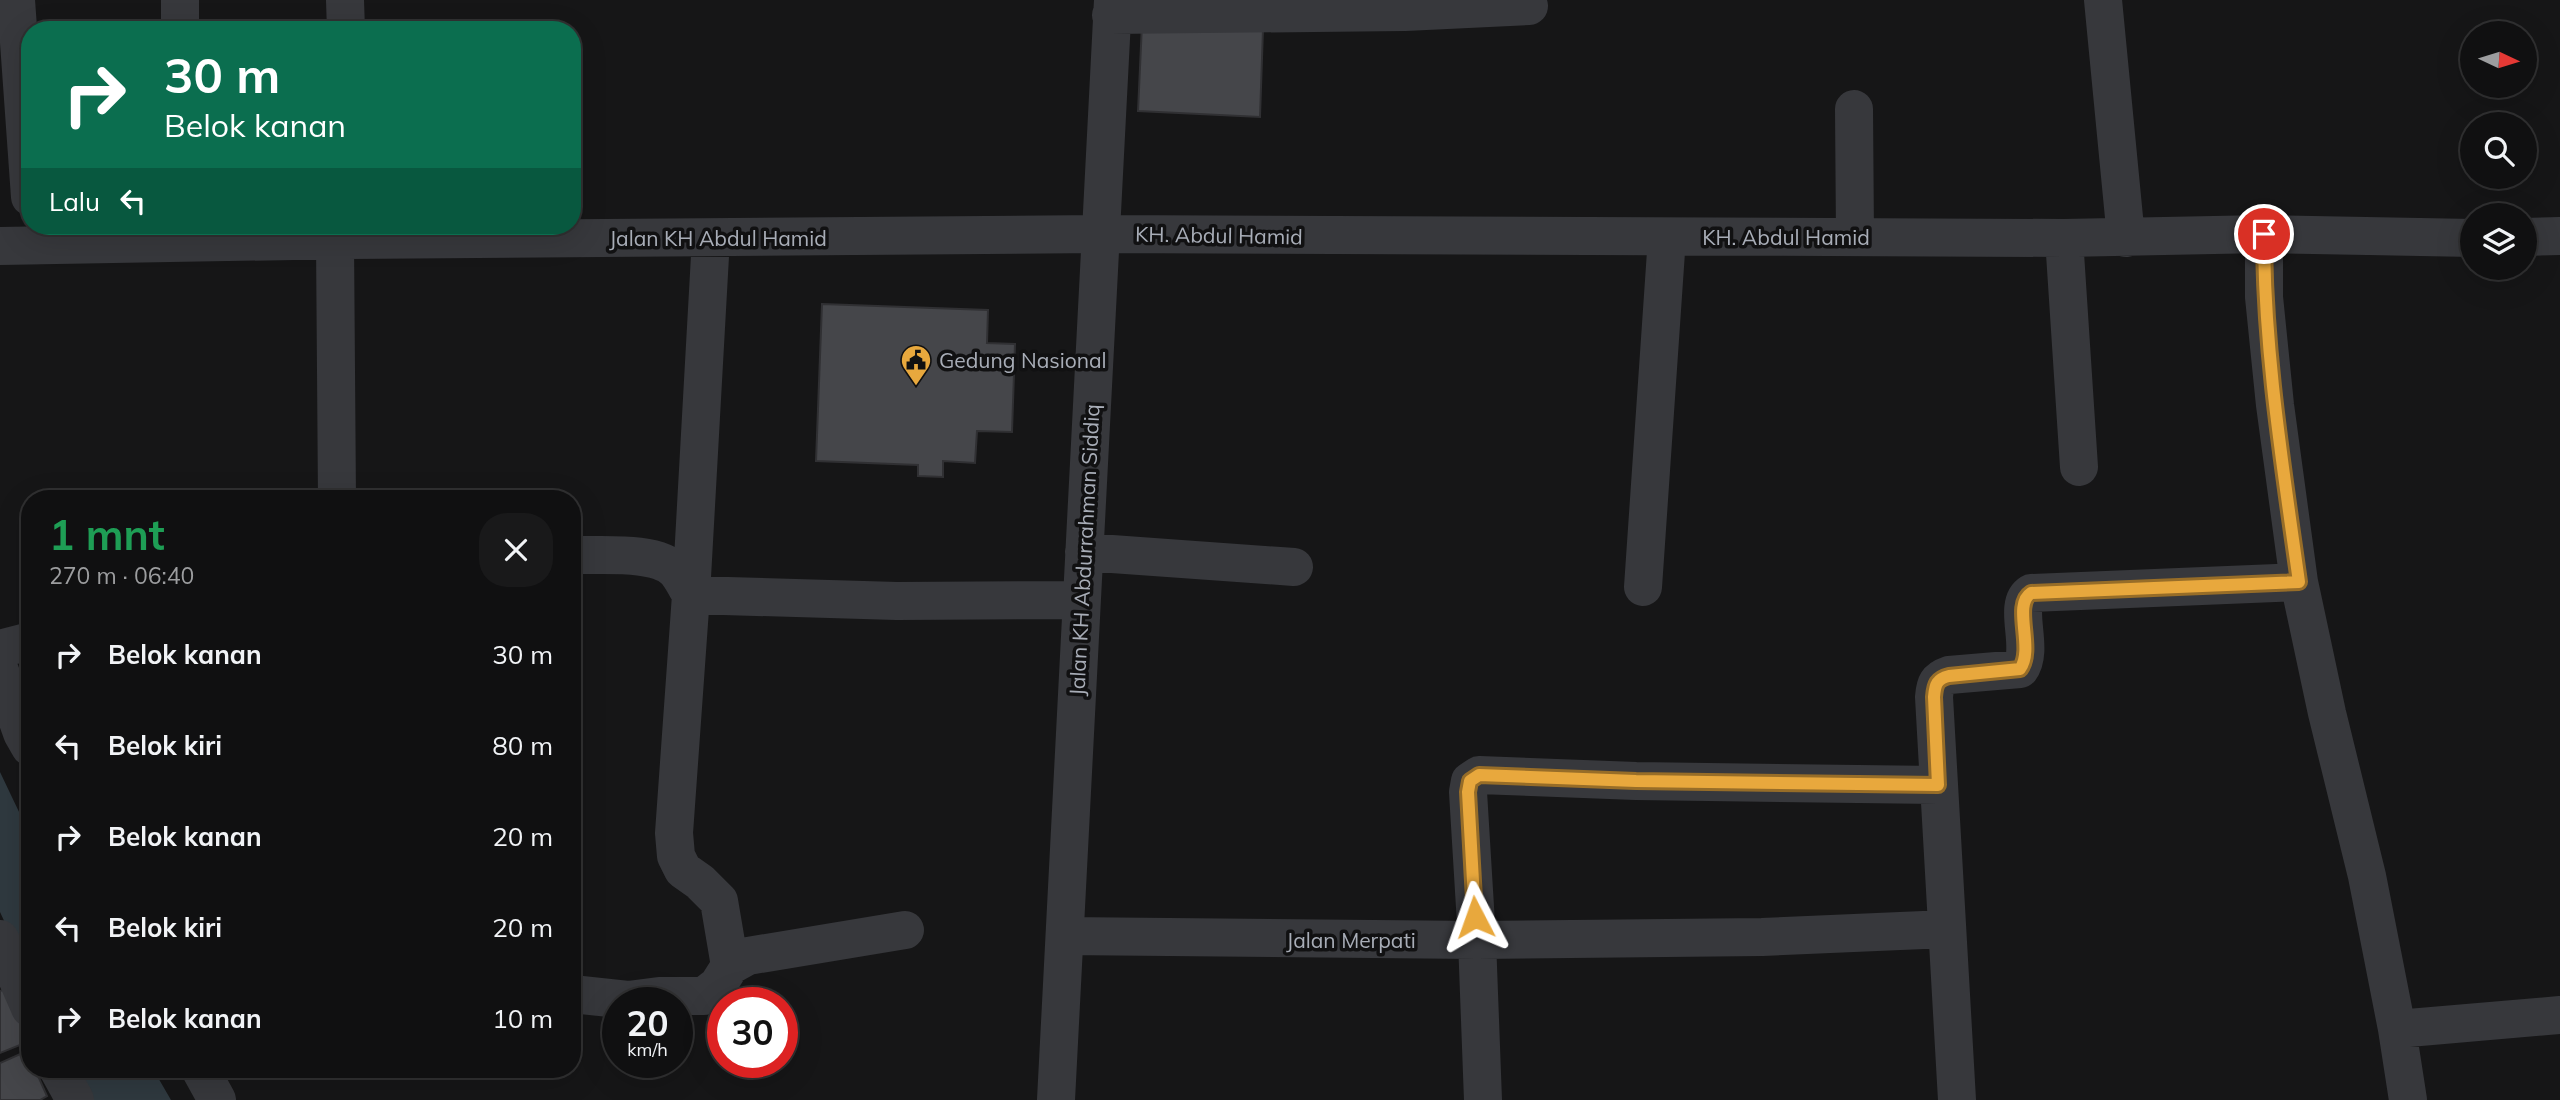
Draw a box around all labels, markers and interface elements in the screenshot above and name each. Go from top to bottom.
north arrow [2460,21,2538,98]
map controls [2460,21,2537,280]
text: 30 m [164,44,280,105]
icon: right [49,49,140,140]
text: Belok kanan [164,105,346,145]
button: search [2460,112,2537,189]
icon: left [114,182,152,220]
text: Lalu [49,185,100,218]
button: layers [2460,203,2537,280]
pin [2234,204,2294,264]
icon: arrive [2245,215,2283,253]
street label: KH. Abdul Hamid [1135,221,1303,249]
street label: KH. Abdul Hamid [1702,224,1870,250]
street label: Jalan KH Abdul Hamid [609,225,827,251]
public building icon: Gedung Nasional [899,343,933,387]
place label: Gedung Nasional [939,347,1107,373]
street label: Jalan KH Abdurrahman Siddiq [1063,403,1105,697]
text: 1 mnt [49,508,165,561]
button: close [479,513,553,587]
text: 270 m · 06:40 [49,561,194,590]
icon: right [49,636,87,674]
text: Belok kanan [108,638,262,671]
text: 30 m [492,638,553,671]
icon: left [49,727,87,765]
text: Belok kiri [108,729,222,762]
text: 80 m [492,729,553,762]
icon: right [49,818,87,856]
text: Belok kanan [108,820,262,853]
text: 20 m [492,820,553,853]
position arrow [1438,880,1512,954]
icon: left [49,909,87,947]
text: Belok kiri [108,911,222,944]
text: 20 m [492,911,553,944]
street label: Jalan Merpati [1286,927,1416,953]
speed limit sign: 30 [707,987,798,1078]
icon: right [49,1000,87,1038]
text: 20 [626,1001,669,1045]
text: Belok kanan [108,1002,262,1035]
text: 10 m [492,1002,553,1035]
text: km/h [627,1038,668,1061]

